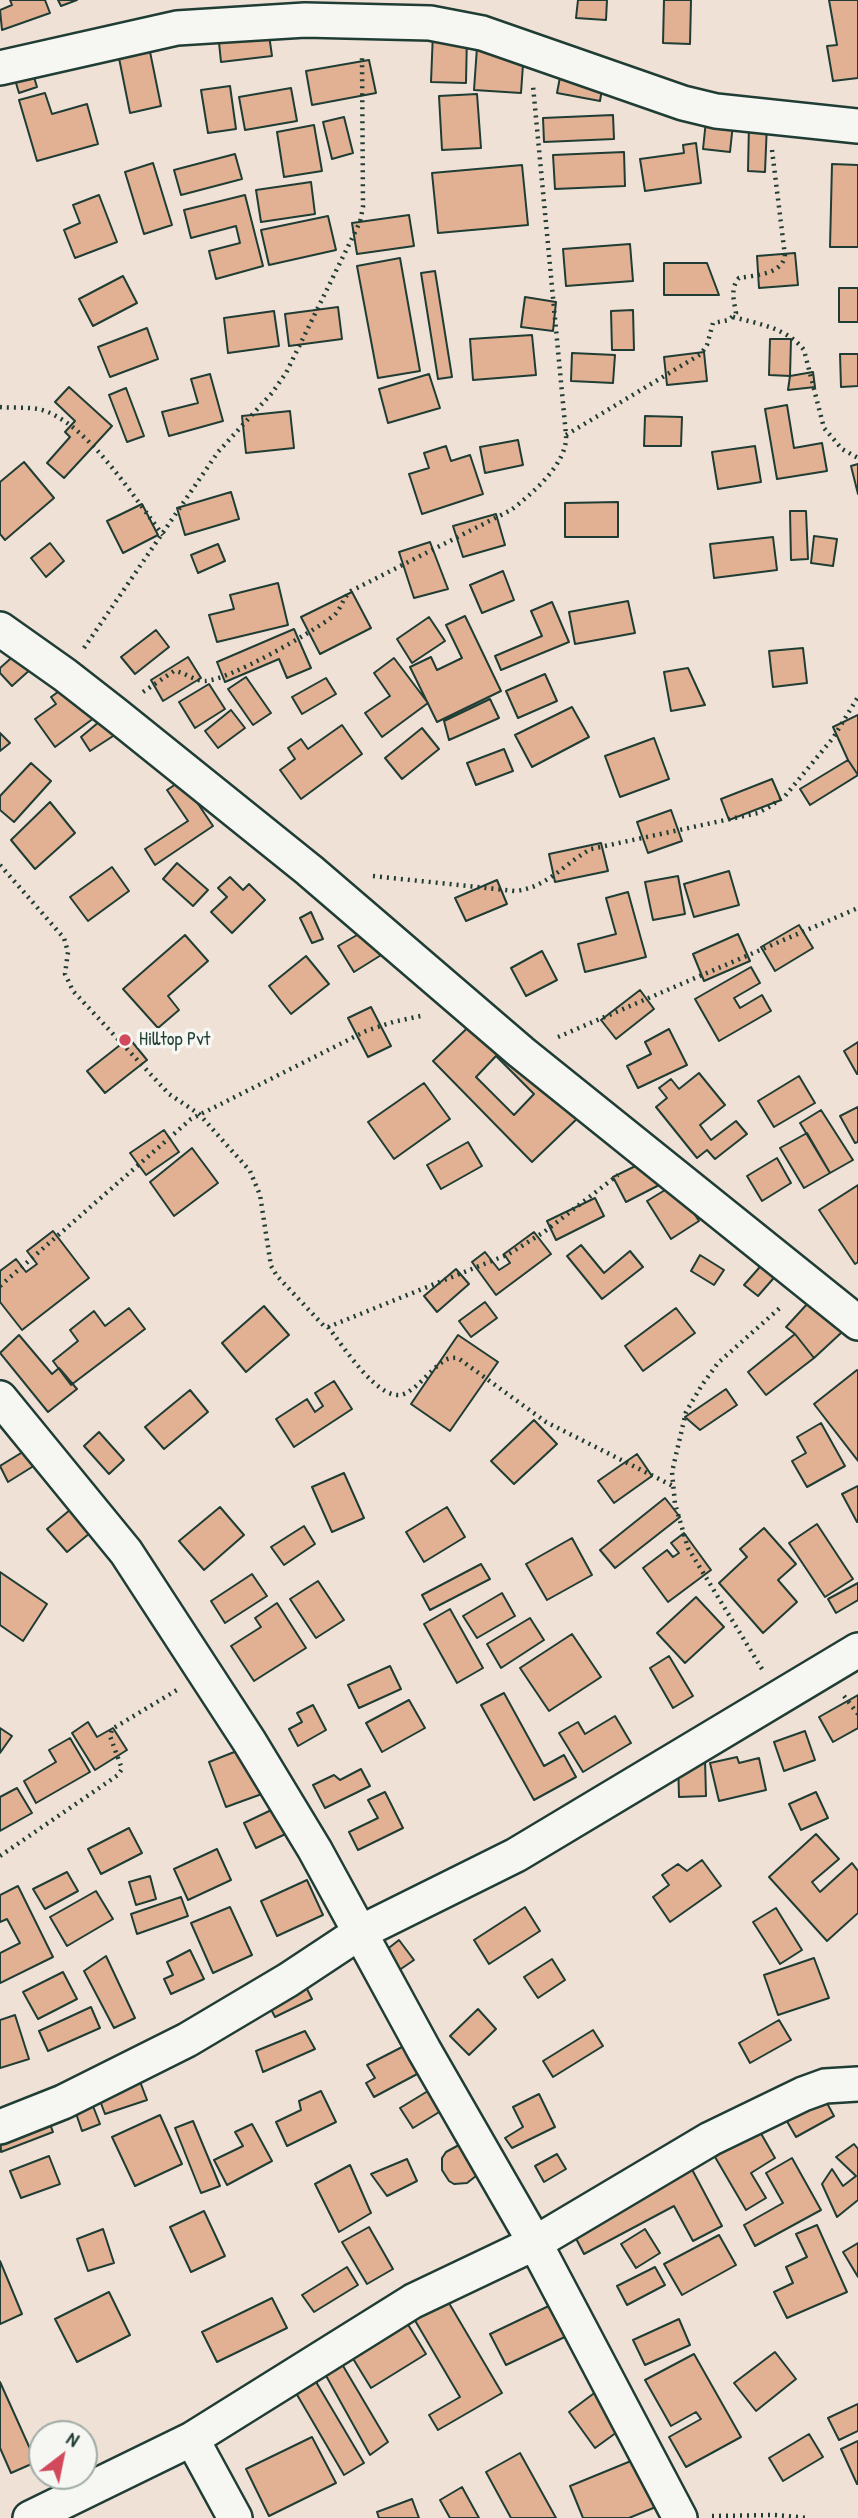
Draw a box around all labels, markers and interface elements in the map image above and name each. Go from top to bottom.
place label: Hilltop Pvt [139,1029,210,1051]
marker: Hilltop Pvt [117,1032,133,1048]
north arrow [28,2420,98,2490]
text: N [62,2425,84,2453]

